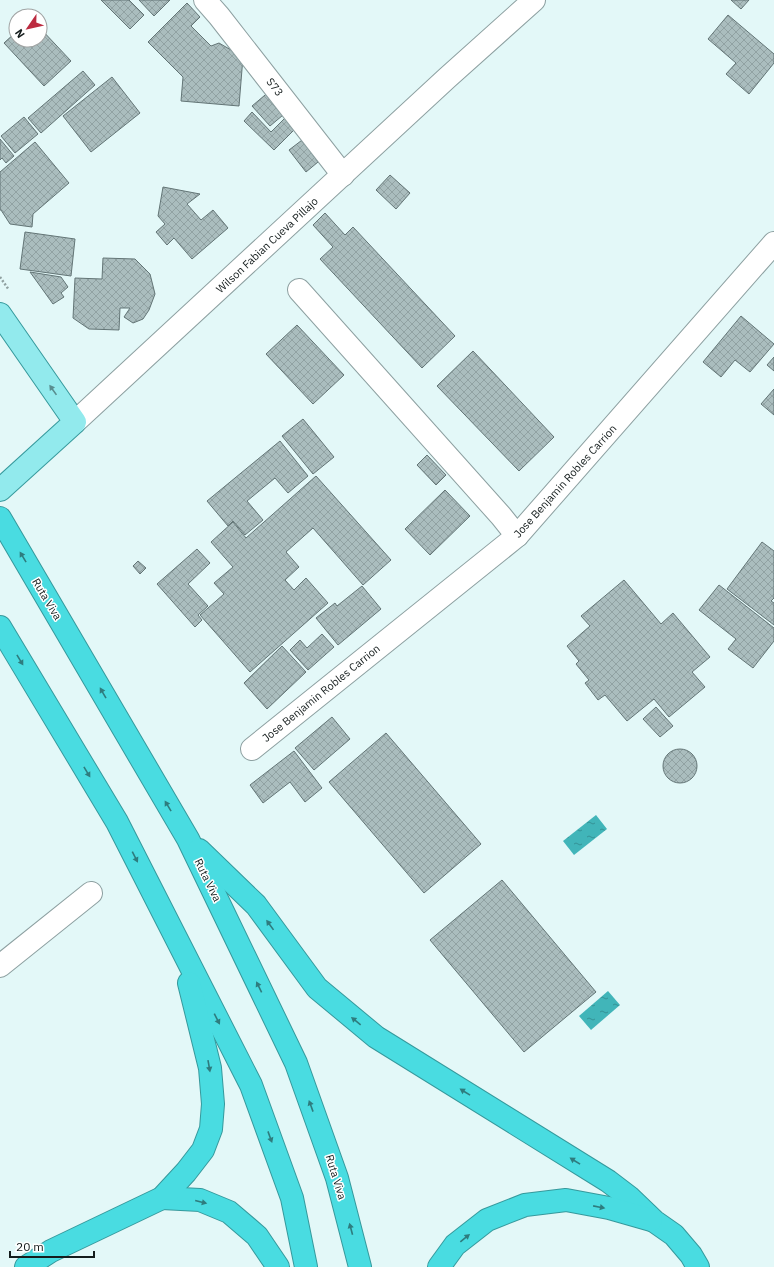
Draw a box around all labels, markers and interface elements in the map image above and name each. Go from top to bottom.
north arrow [8,8,48,48]
text: N [12,26,28,41]
street label: S73 [263,75,287,99]
street label: Wilson Fabian Cueva Pillajo [213,194,321,296]
one-way arrow [49,385,57,395]
street label: Jose Benjamin Robles Carrion [510,422,620,540]
one-way arrow [19,551,26,563]
street label: Ruta Viva [29,576,65,623]
street label: Jose Benjamin Robles Carrion [259,641,383,745]
one-way arrow [16,655,24,665]
one-way arrow [99,687,106,699]
one-way arrow [83,766,90,778]
one-way arrow [165,800,172,812]
one-way arrow [131,851,138,863]
street label: Ruta Viva [192,856,224,904]
one-way arrow [266,919,274,930]
one-way arrow [256,981,262,992]
one-way arrow [214,1013,220,1024]
one-way arrow [351,1016,362,1025]
one-way arrow [206,1060,212,1072]
one-way arrow [460,1088,470,1096]
one-way arrow [308,1099,314,1111]
one-way arrow [267,1131,273,1143]
street label: Ruta Viva [323,1153,349,1201]
one-way arrow [569,1157,581,1164]
one-way arrow [194,1199,207,1205]
one-way arrow [593,1204,605,1210]
one-way arrow [347,1223,353,1236]
scale bar [10,1233,94,1259]
one-way arrow [459,1233,470,1242]
text: 20 m [16,1239,44,1254]

